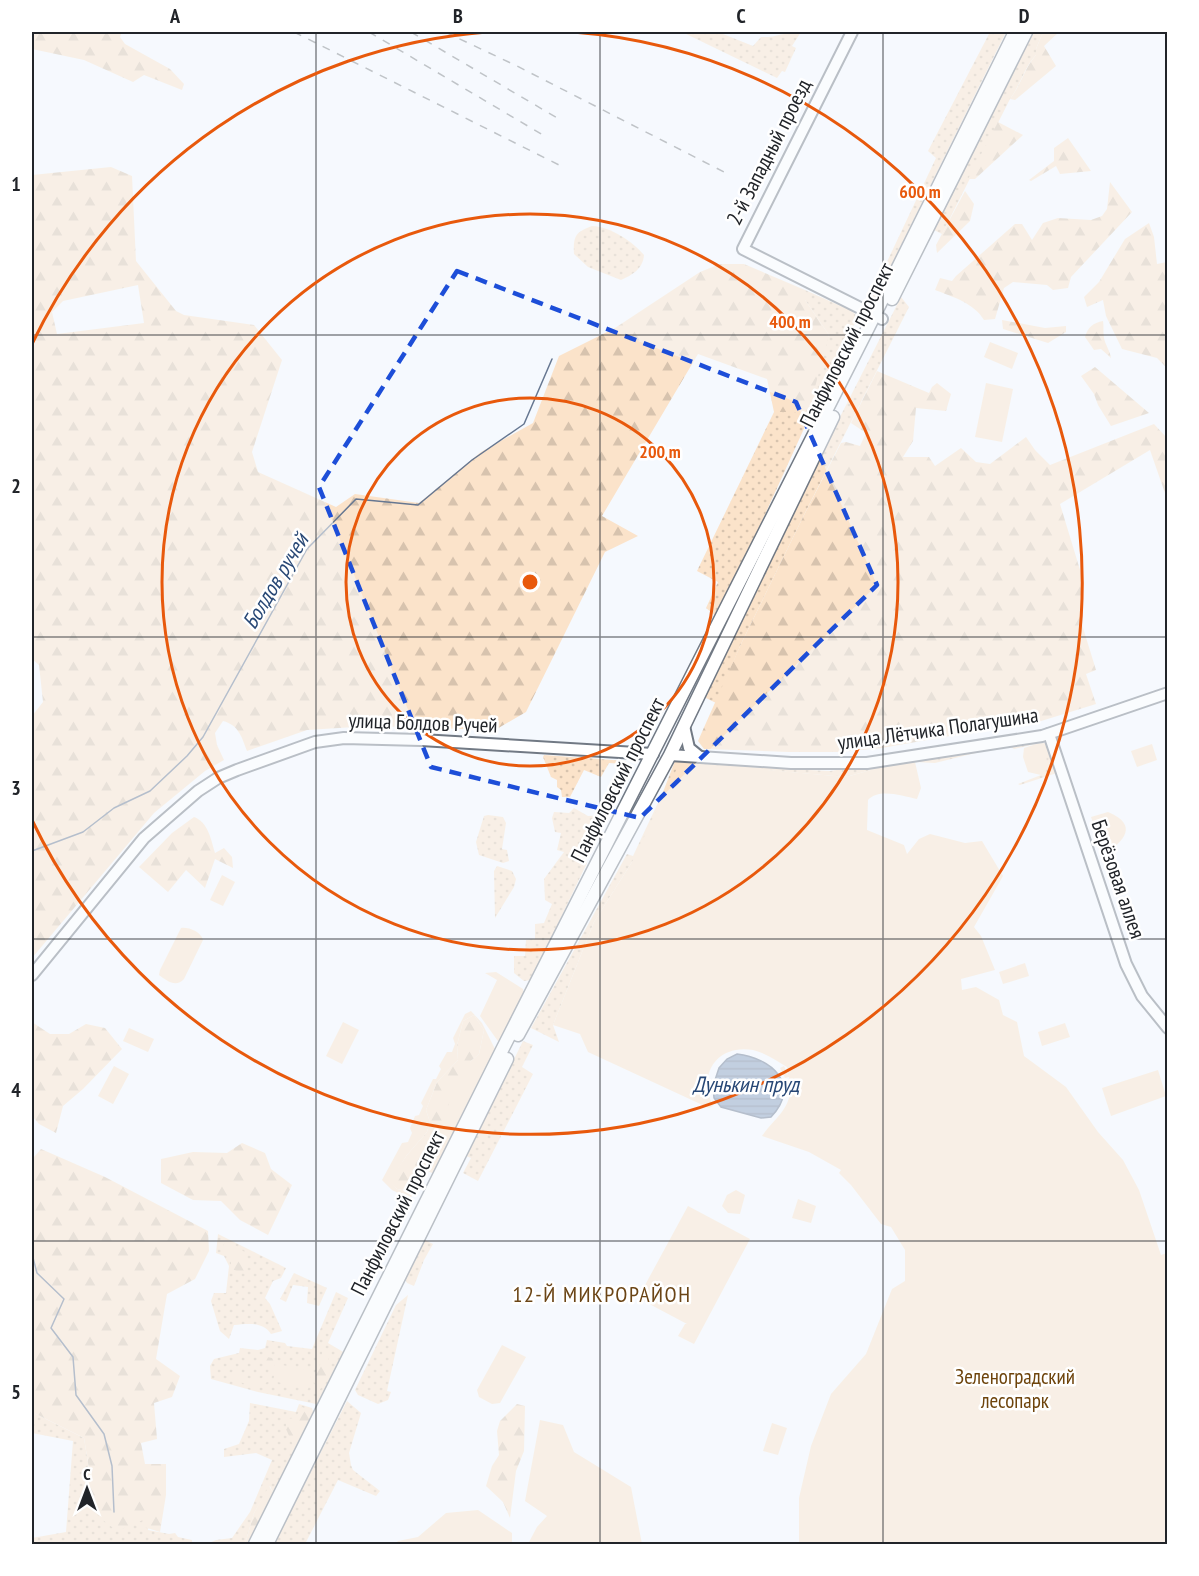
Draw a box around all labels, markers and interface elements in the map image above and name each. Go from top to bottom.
text: A [169,3,181,29]
text: B [453,3,463,29]
text: C [736,3,746,29]
text: D [1019,3,1030,29]
street label: 2-й Западный проезд [720,74,817,229]
text: 1 [11,171,21,197]
text: 600 m [899,180,941,203]
street label: Панфиловский проспект [793,258,900,432]
text: 400 m [769,310,811,333]
text: 200 m [639,440,681,463]
text: 2 [11,473,21,499]
water label: Болдов ручей [236,526,316,634]
centre of rings [520,572,540,592]
street label: Панфиловский проспект [564,693,671,867]
street label: улица Лётчика Полагушина [836,701,1040,756]
street label: улица Болдов Ручей [348,706,498,739]
text: 3 [11,775,21,801]
street label: Берёзовая аллея [1086,816,1151,942]
water label: Дунькин пруд [692,1070,801,1098]
text: 4 [11,1077,21,1103]
street label: Панфиловский проспект [344,1126,451,1300]
district label: 12-Й МИКРОРАЙОН [513,1280,691,1308]
park label: Зеленоградский лесопарк [955,1363,1075,1414]
text: 5 [11,1379,21,1405]
north arrow [57,1459,117,1519]
text: С [83,1464,91,1484]

